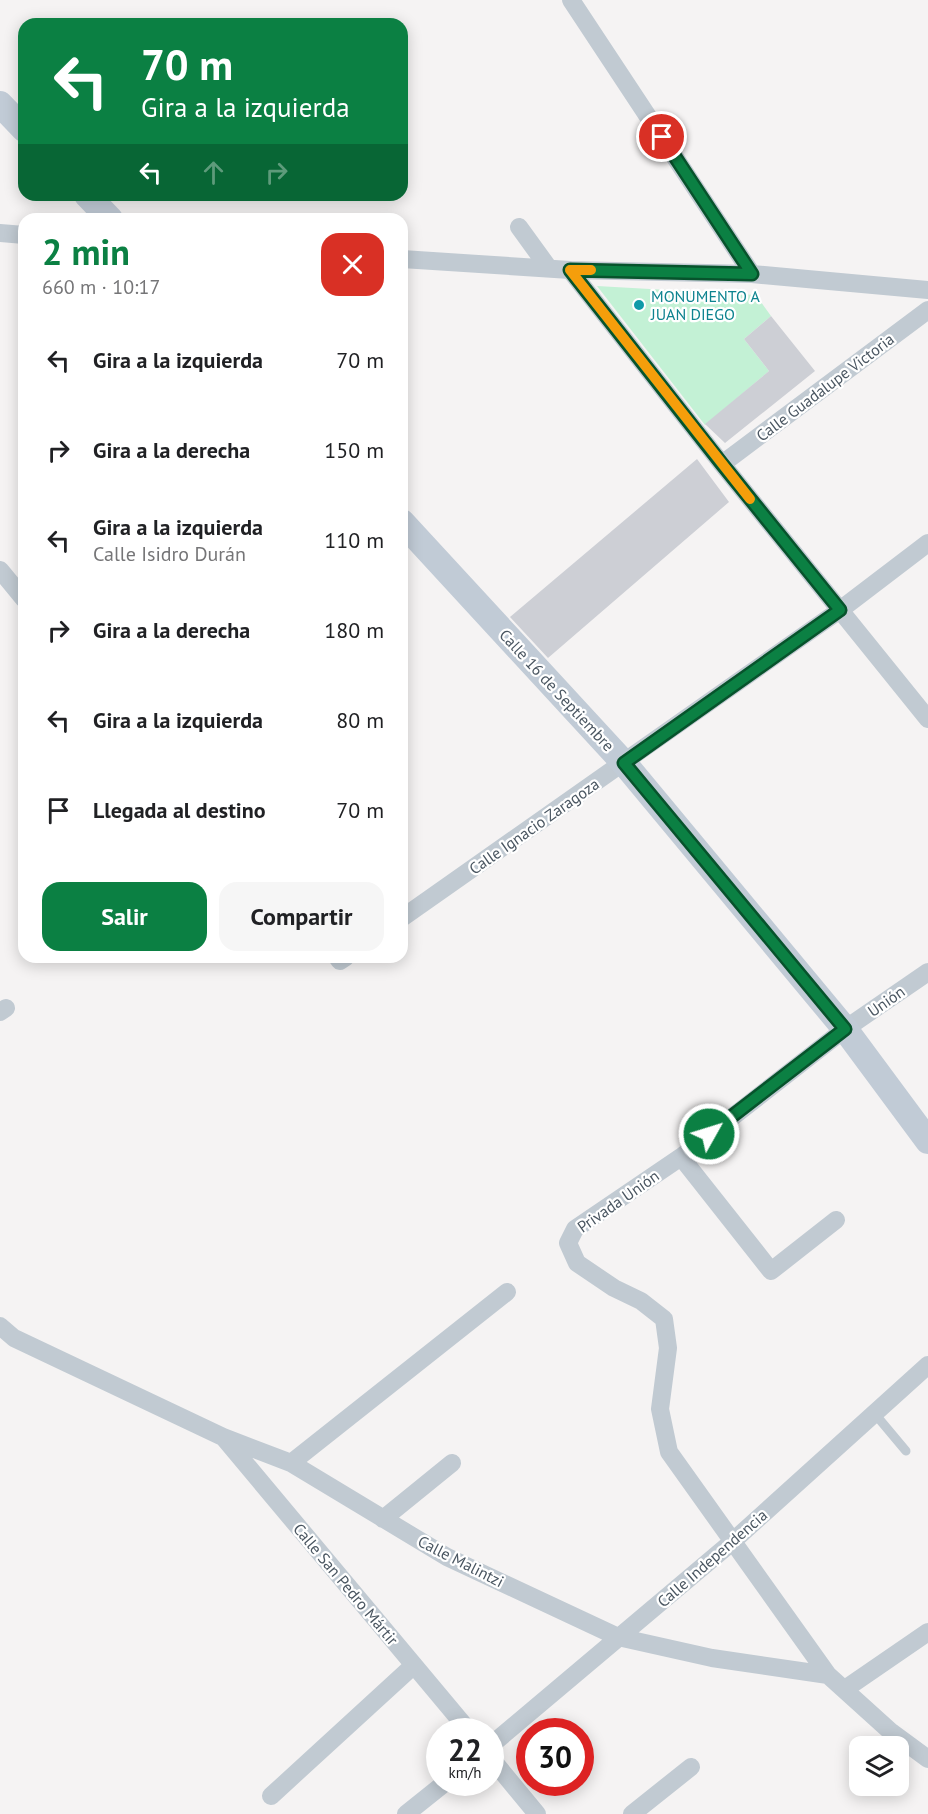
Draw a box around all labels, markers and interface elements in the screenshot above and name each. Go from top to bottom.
text: 70 m [141,37,233,92]
icon: left [42,42,120,120]
text: Gira a la izquierda [141,90,350,124]
pin [636,111,687,162]
icon: arrive [645,120,678,153]
icon: left [134,156,167,189]
icon: ahead [197,156,230,189]
icon: right [260,156,293,189]
text: 2 min [42,228,130,275]
button: close [321,233,384,296]
text: 660 m · 10:17 [42,274,160,300]
place label: MONUMENTO A JUAN DIEGO [650,286,761,324]
marker: MONUMENTO A JUAN DIEGO [632,298,646,312]
street label: Calle Guadalupe Victoria [752,329,898,445]
icon: left [42,344,75,377]
text: Gira a la izquierda [93,346,263,374]
text: 70 m [336,346,384,374]
icon: right [42,434,75,467]
text: Gira a la derecha [93,436,250,464]
text: 150 m [324,436,384,464]
text: Gira a la izquierda [93,513,263,541]
icon: left [42,524,75,557]
text: 110 m [324,526,384,554]
text: Calle Isidro Durán [93,541,246,567]
icon: right [42,614,75,647]
text: Gira a la derecha [93,616,250,644]
text: 180 m [324,616,384,644]
street label: Calle 16 de Septiembre [495,625,619,755]
icon: left [42,704,75,737]
text: Gira a la izquierda [93,706,263,734]
text: 80 m [336,706,384,734]
street label: Calle Ignacio Zaragoza [465,774,603,878]
icon: arrive [42,794,75,827]
text: Llegada al destino [93,796,266,824]
text: 70 m [336,796,384,824]
button: Salir [42,882,207,951]
button: Compartir [219,882,384,951]
street label: Unión [864,981,908,1021]
position arrow [677,1102,741,1166]
street label: Privada Unión [573,1165,663,1237]
street label: Calle Independencia [653,1505,771,1611]
street label: Calle San Pedro Mártir [289,1519,403,1649]
street label: Calle Malintzi [415,1531,507,1591]
speed limit sign: 30 [516,1718,594,1796]
text: 22 [448,1730,482,1769]
map controls [849,1736,909,1796]
button: layers [849,1736,909,1796]
text: km/h [449,1763,481,1782]

